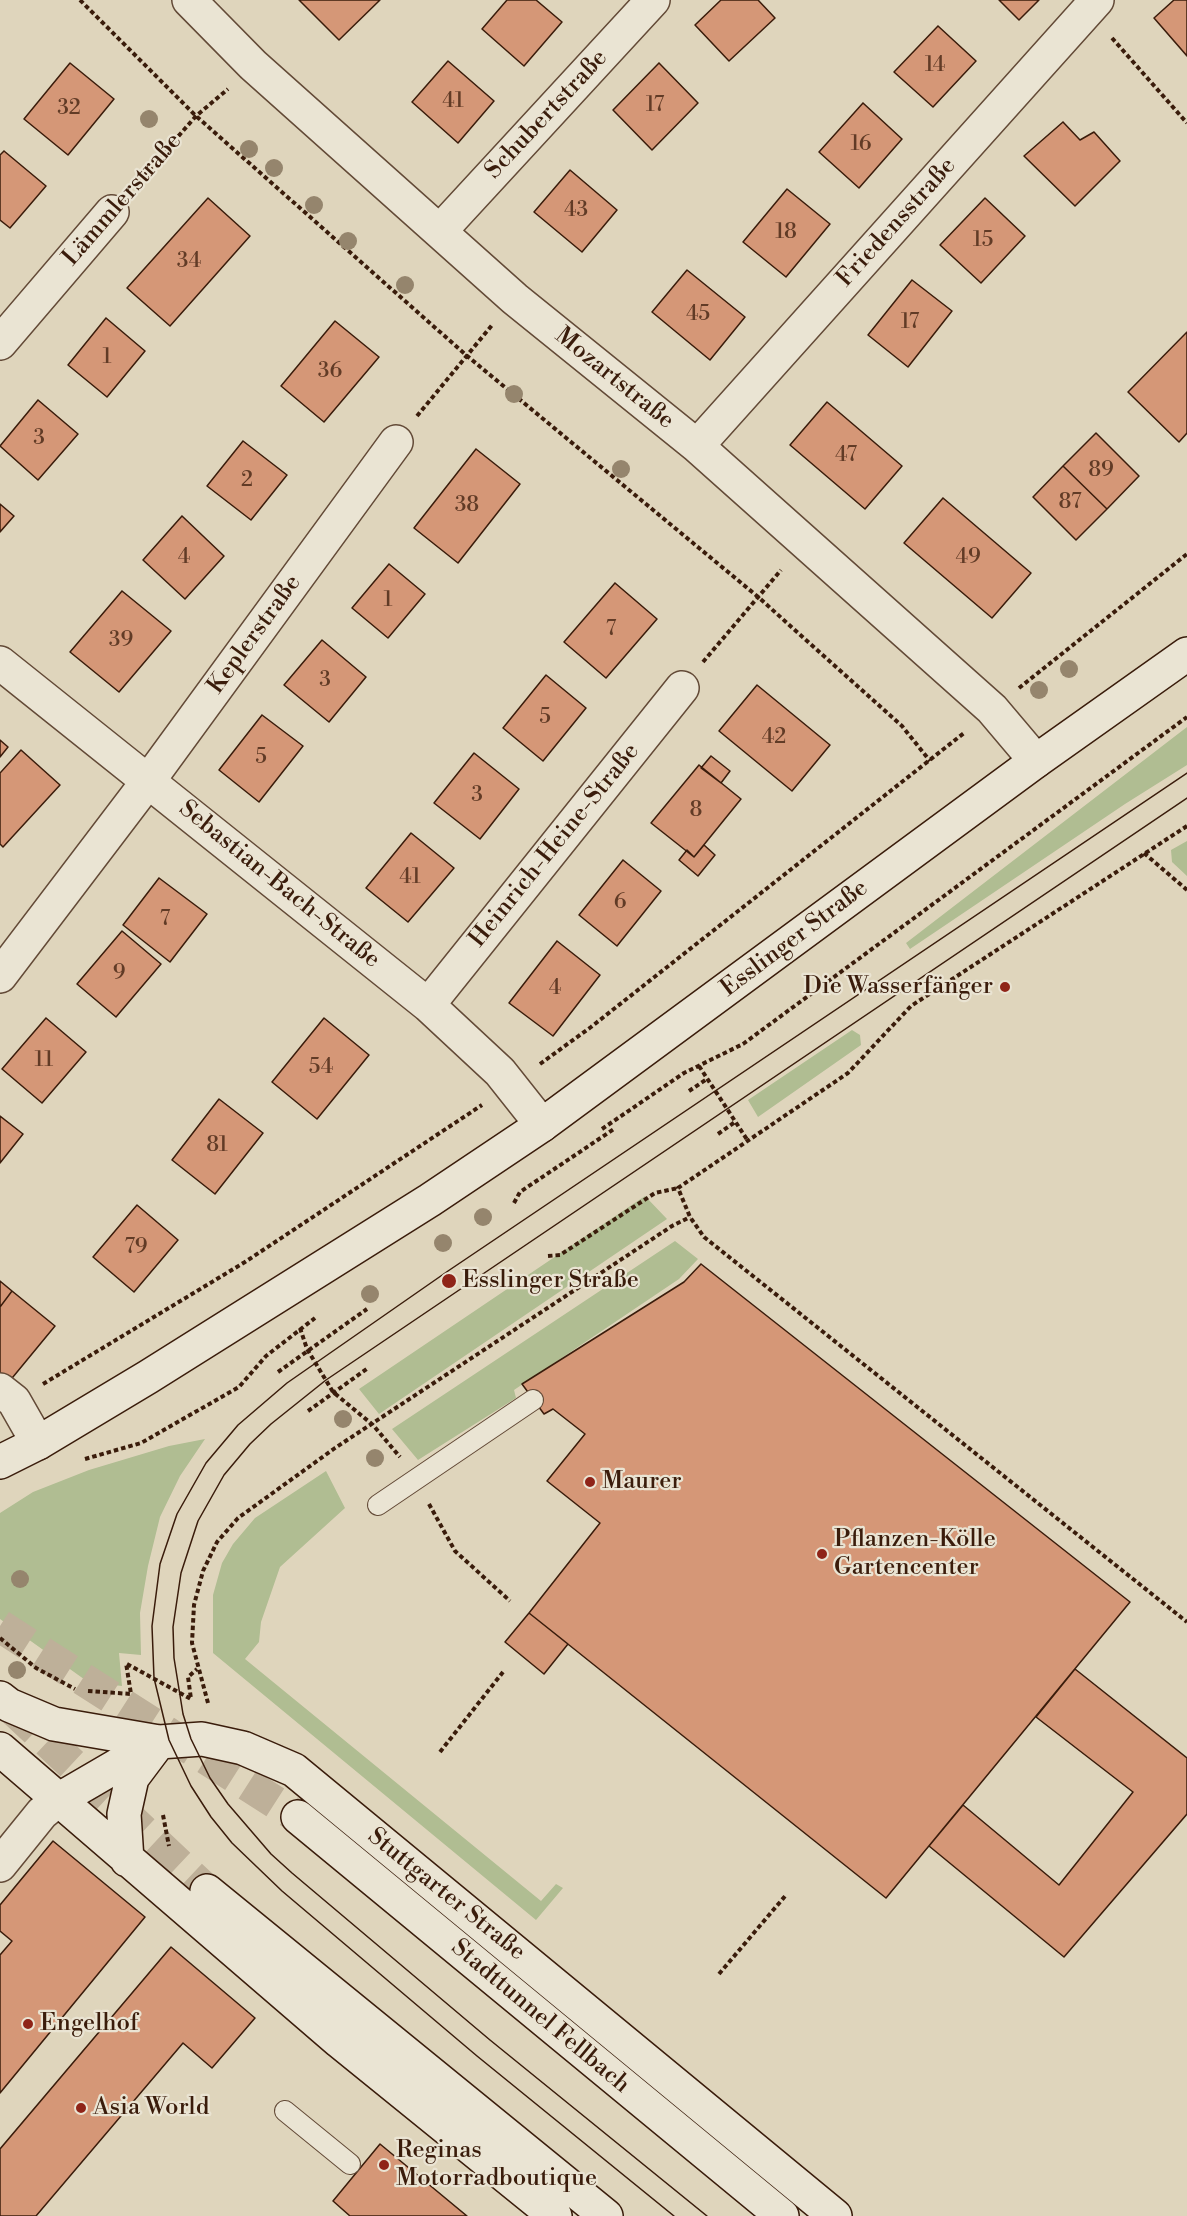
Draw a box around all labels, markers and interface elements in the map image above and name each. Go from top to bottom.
street label: Schubertstraße [480,44,614,186]
house number: 14 [925,53,945,79]
house number: 41 [442,89,464,115]
house number: 17 [646,93,664,119]
house number: 32 [57,96,81,122]
street label: Lämmlerstraße [57,128,189,272]
house number: 16 [850,132,872,158]
street label: Friedensstraße [831,152,963,294]
house number: 43 [564,198,588,224]
house number: 18 [775,220,797,246]
house number: 15 [973,228,993,254]
house number: 34 [177,249,201,275]
house number: 45 [686,302,710,328]
house number: 17 [901,310,919,336]
street label: Mozartstraße [549,322,679,436]
house number: 1 [102,345,112,371]
house number: 36 [318,359,342,385]
house number: 3 [33,426,45,452]
house number: 47 [835,443,857,469]
house number: 89 [1088,458,1114,484]
house number: 2 [241,468,253,494]
house number: 87 [1058,490,1082,516]
house number: 38 [455,493,479,519]
house number: 4 [178,545,190,571]
house number: 49 [955,545,981,571]
street label: Keplerstraße [202,570,308,700]
house number: 1 [383,588,393,614]
house number: 7 [606,617,616,643]
house number: 39 [109,628,133,654]
house number: 3 [319,668,331,694]
house number: 5 [539,705,551,731]
house number: 42 [762,725,786,751]
street label: Heinrich-Heine-Straße [464,738,646,954]
house number: 5 [255,745,267,771]
house number: 3 [471,783,483,809]
street label: Sebastian-Bach-Straße [173,795,385,975]
house number: 8 [690,798,702,824]
house number: 41 [399,865,421,891]
street label: Esslinger Straße [716,874,874,1004]
house number: 6 [614,890,626,916]
house number: 7 [160,907,170,933]
house number: 9 [113,961,125,987]
place label: Die Wasserfänger [803,973,993,1001]
house number: 4 [549,976,561,1002]
marker: Die Wasserfänger [998,980,1012,994]
house number: 11 [35,1048,53,1074]
house number: 54 [309,1055,333,1081]
house number: 81 [206,1133,228,1159]
house number: 79 [125,1235,147,1261]
place label: Esslinger Straße [462,1267,639,1295]
marker: Esslinger Straße [440,1272,458,1290]
place label: Maurer [602,1468,682,1496]
marker: Maurer [583,1475,597,1489]
place label: Pflanzen-Kölle Gartencenter [834,1526,996,1582]
marker: Pflanzen-Kölle Gartencenter [815,1547,829,1561]
street label: Stuttgarter Straße [361,1823,531,1967]
street label: Stadttunnel Fellbach [445,1934,635,2100]
place label: Engelhof [40,2010,138,2038]
marker: Engelhof [21,2017,35,2031]
place label: Asia World [93,2094,209,2122]
marker: Asia World [74,2101,88,2115]
place label: Reginas Motorradboutique [396,2137,597,2193]
marker: Reginas Motorradboutique [377,2158,391,2172]

